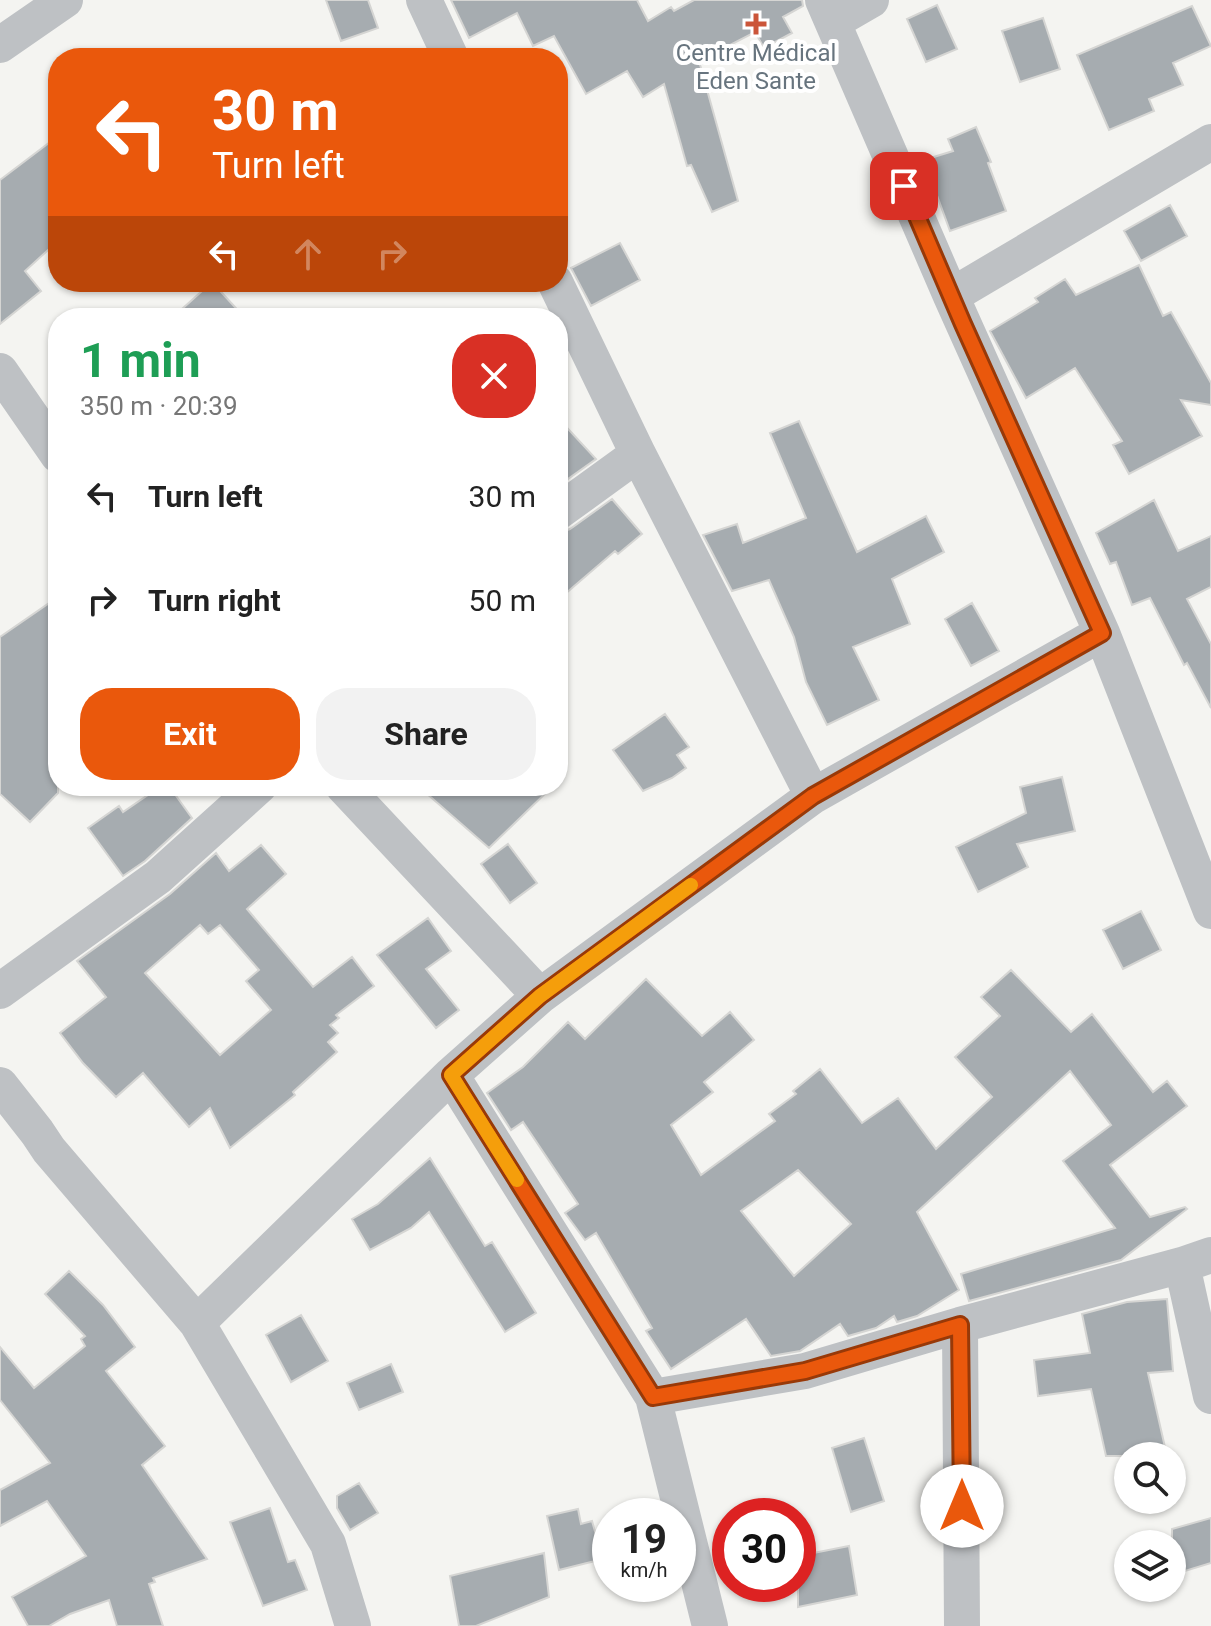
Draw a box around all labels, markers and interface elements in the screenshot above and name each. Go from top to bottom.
marker: Centre Médical Eden Sante [745,13,767,35]
place label: Centre Médical Eden Sante [676,39,836,95]
text: 30 m [212,78,339,144]
icon: left [80,80,184,184]
text: Turn left [212,145,345,187]
pin [870,152,938,220]
icon: arrive [882,164,926,208]
icon: left [202,232,246,276]
icon: ahead [286,232,330,276]
icon: right [370,232,414,276]
text: 1 min [80,332,201,389]
button: close [452,334,536,418]
text: 350 m · 20:39 [80,391,238,421]
icon: left [80,474,124,518]
text: Turn left [148,479,263,514]
text: 30 m [469,479,536,514]
icon: right [80,578,124,622]
text: Turn right [148,583,281,618]
text: 50 m [469,583,536,618]
button: Exit [80,688,300,780]
button: Share [316,688,536,780]
map controls [1114,1442,1186,1602]
button: search [1114,1442,1186,1514]
position arrow [920,1464,1004,1548]
speed limit sign: 30 [712,1498,816,1602]
text: 19 [621,1516,667,1563]
button: layers [1114,1530,1186,1602]
text: km/h [621,1558,667,1582]

